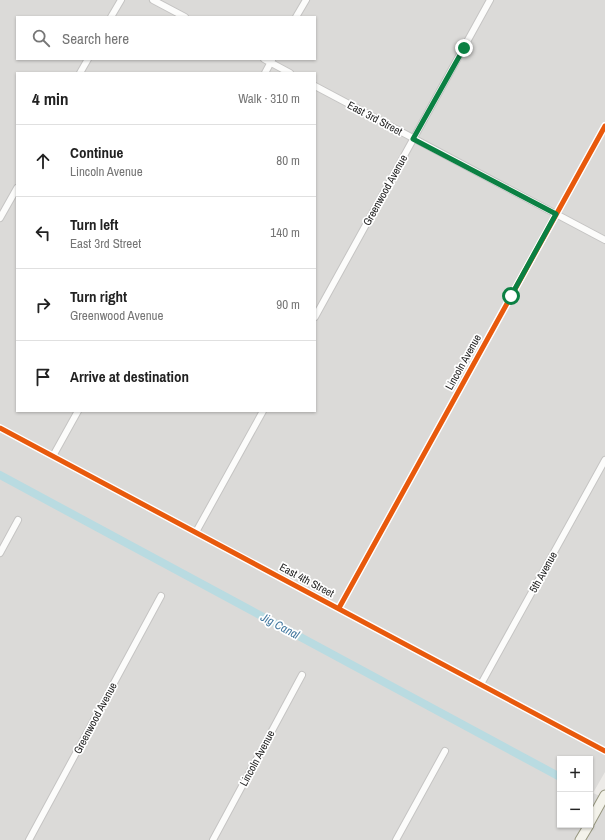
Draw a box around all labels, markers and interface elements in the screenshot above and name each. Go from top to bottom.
search box [16,16,316,60]
icon: search [30,27,52,49]
text: Search here [62,28,129,49]
route end [455,39,473,57]
text: 4 min [32,87,68,110]
text: Walk · 310 m [238,90,300,107]
street label: East 3rd Street [345,98,405,139]
text: Continue [70,142,123,163]
icon: ahead [32,150,54,172]
text: 80 m [276,152,300,169]
street label: Greenwood Avenue [360,152,410,228]
text: Lincoln Avenue [70,163,143,180]
text: Turn left [70,214,118,235]
icon: left [32,222,54,244]
text: 140 m [270,224,300,241]
text: East 3rd Street [70,235,141,252]
text: Turn right [70,286,127,307]
route start [502,287,520,305]
icon: right [32,294,54,316]
text: 90 m [276,296,300,313]
text: Greenwood Avenue [70,307,163,324]
street label: Lincoln Avenue [442,332,484,392]
icon: arrive [32,366,54,388]
text: Arrive at destination [70,366,189,387]
street label: 5th Avenue [526,549,560,595]
street label: East 4th Street [277,560,337,600]
water label: Jig Canal [257,609,303,643]
street label: Greenwood Avenue [70,680,120,756]
street label: Lincoln Avenue [236,728,278,788]
map controls [557,756,593,828]
button: + [557,756,593,792]
button: − [557,792,593,828]

